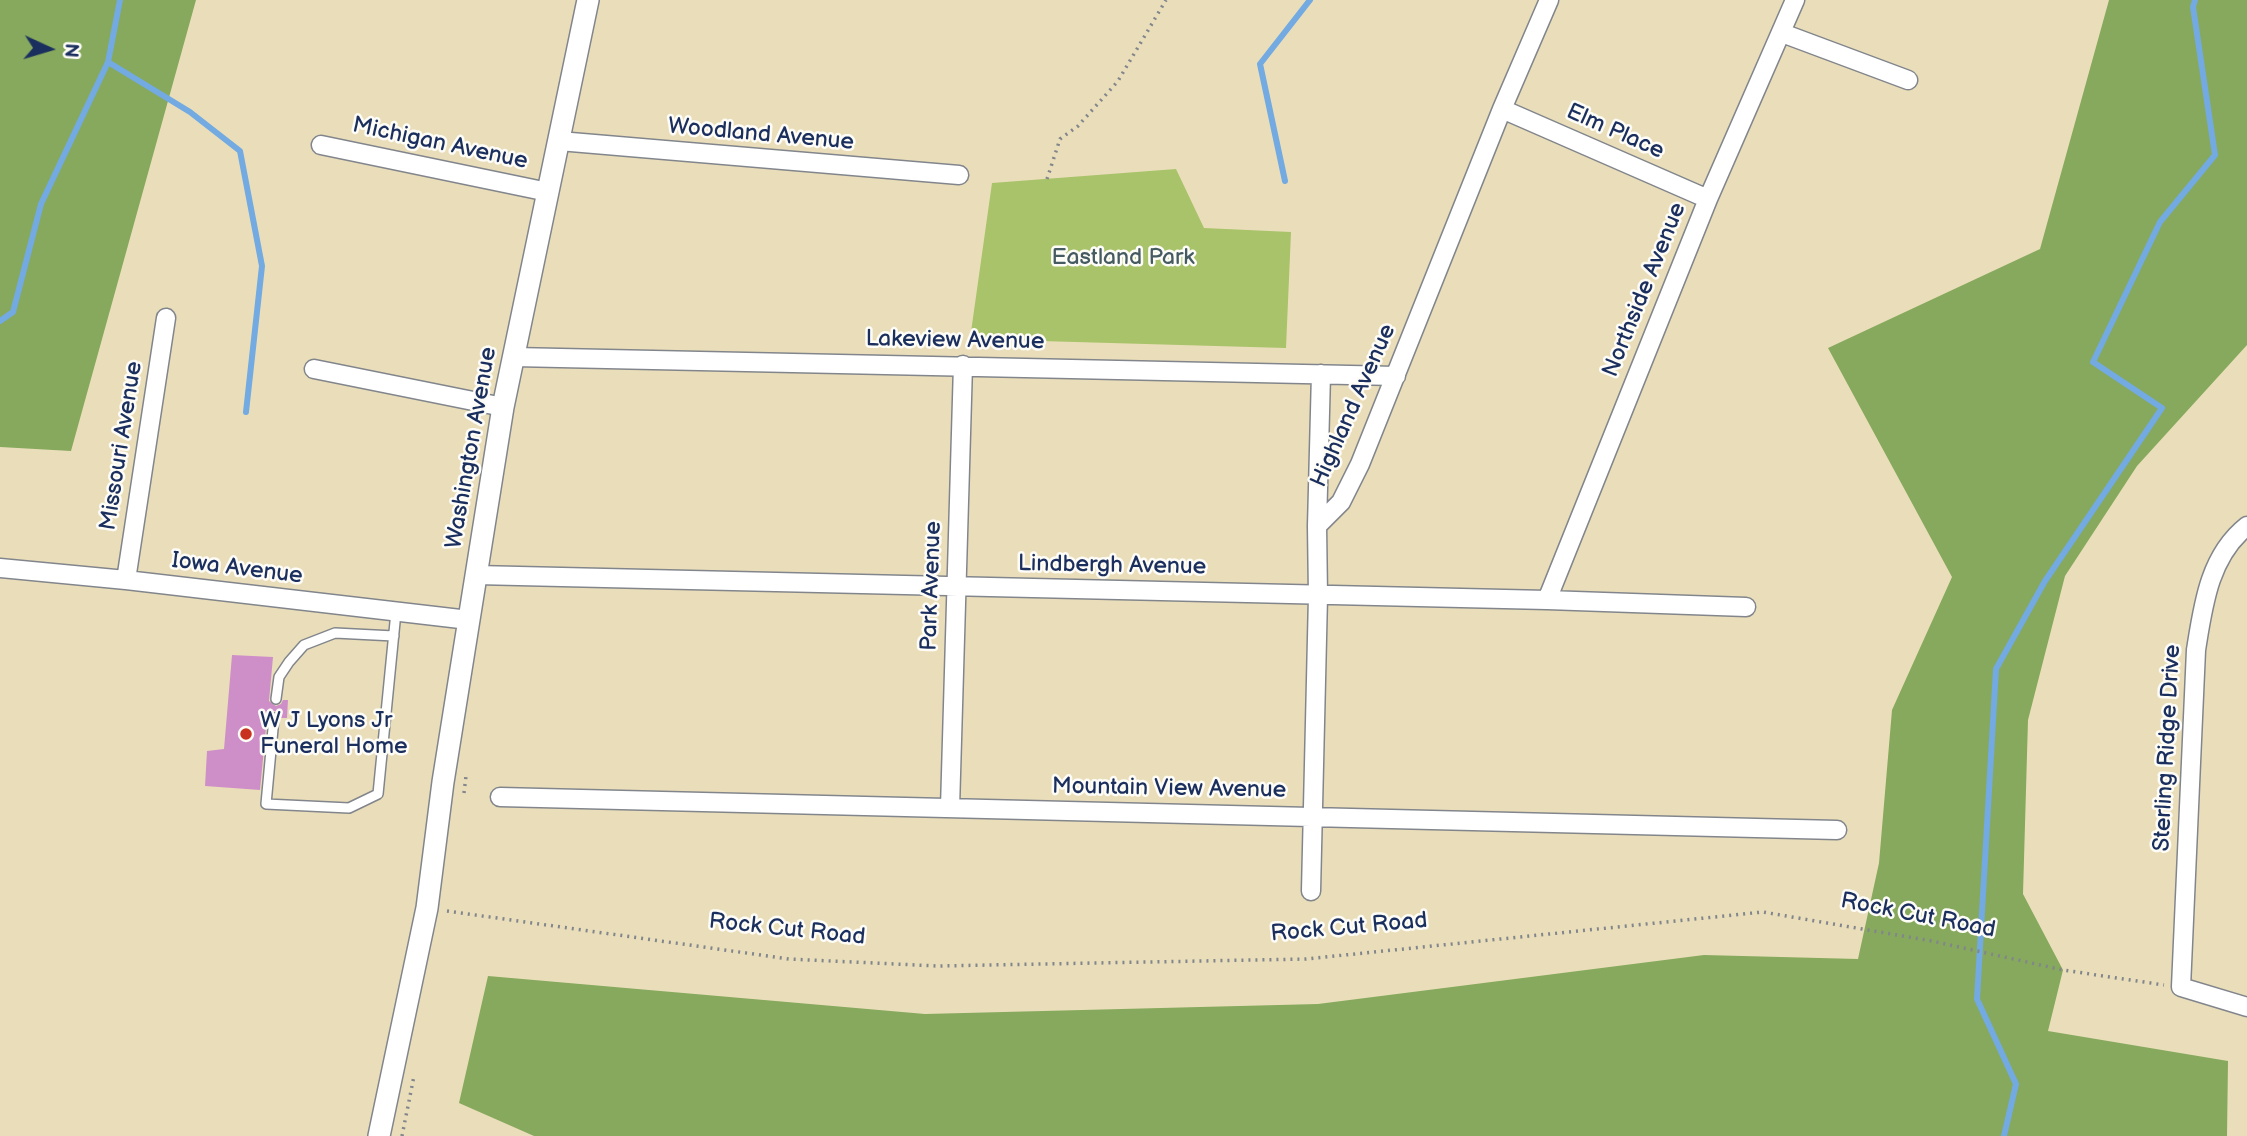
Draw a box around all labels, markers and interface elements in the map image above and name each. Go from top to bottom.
north arrow [14,14,84,84]
text: N [58,43,82,58]
street label: Elm Place [1562,98,1668,166]
street label: Michigan Avenue [350,112,530,176]
street label: Woodland Avenue [667,113,855,157]
street label: Northside Avenue [1597,199,1693,381]
park label: Eastland Park [1051,244,1195,272]
street label: Highland Avenue [1306,320,1402,492]
street label: Lakeview Avenue [865,326,1045,356]
street label: Washington Avenue [441,345,503,551]
street label: Missouri Avenue [95,360,149,532]
street label: Park Avenue [916,521,948,651]
street label: Iowa Avenue [170,547,304,591]
street label: Lindbergh Avenue [1017,551,1207,581]
street label: Sterling Ridge Drive [2149,644,2187,852]
place label: W J Lyons Jr Funeral Home [260,707,408,761]
marker: W J Lyons Jr Funeral Home [238,726,254,742]
street label: Mountain View Avenue [1052,773,1286,805]
street label: Rock Cut Road [1838,887,1998,945]
street label: Rock Cut Road [1270,907,1428,949]
street label: Rock Cut Road [707,908,867,952]

